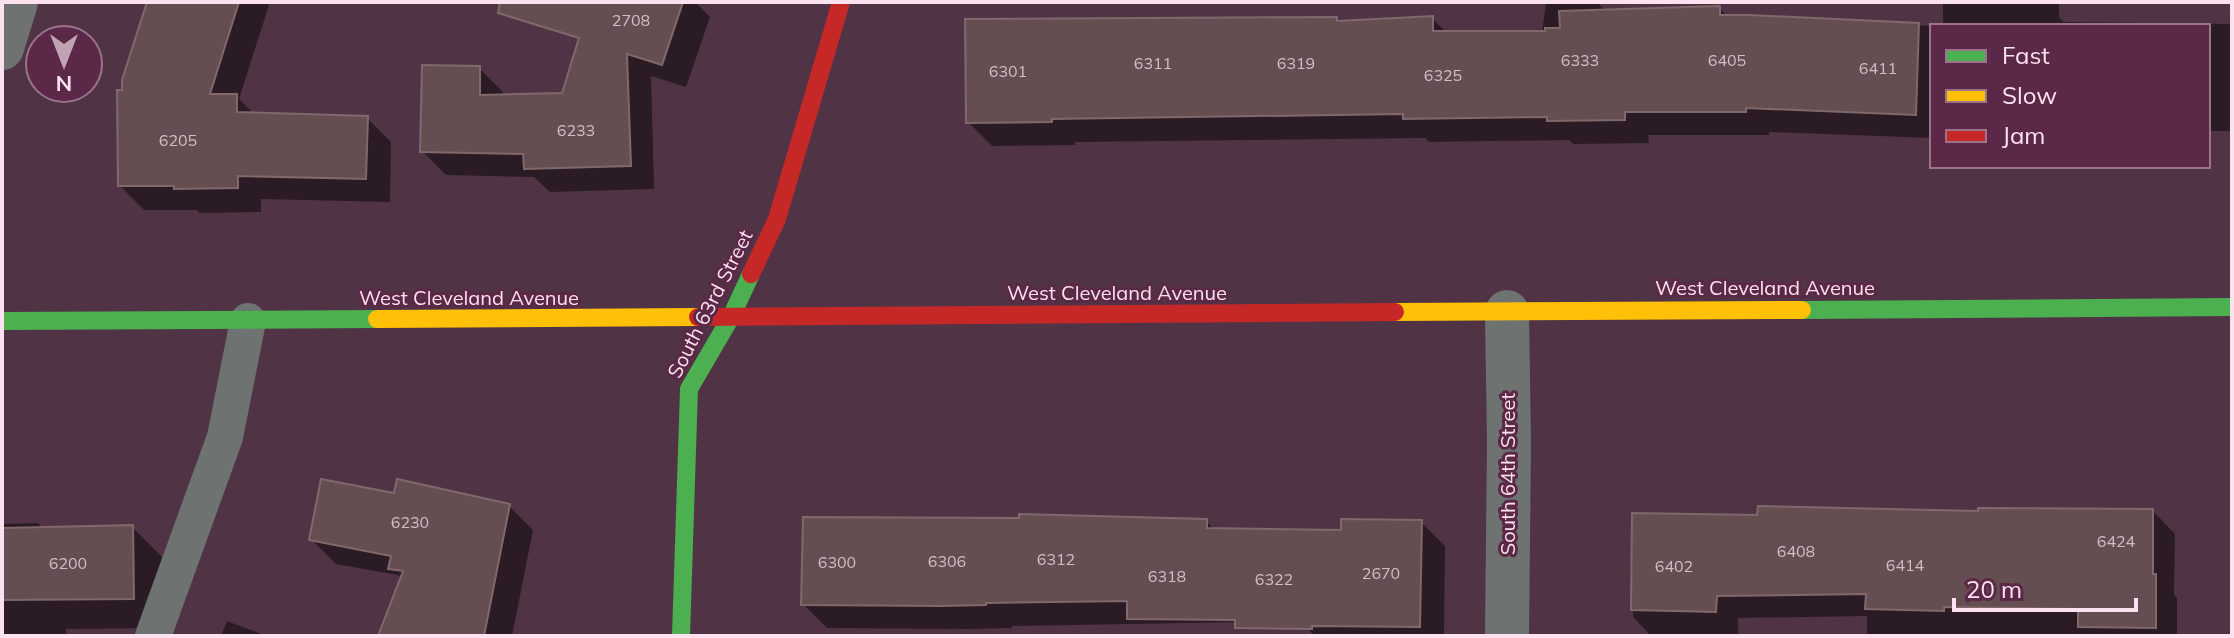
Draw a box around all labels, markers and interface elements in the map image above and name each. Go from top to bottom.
house number: 2708 [612,10,650,30]
north arrow [24,24,104,104]
legend [1930,24,2210,168]
text: Fast [2002,40,2050,70]
house number: 6333 [1561,50,1599,70]
house number: 6405 [1708,50,1746,70]
house number: 6311 [1134,53,1172,73]
house number: 6319 [1277,53,1315,73]
house number: 6411 [1859,58,1897,78]
house number: 6301 [989,61,1027,81]
house number: 6325 [1424,65,1462,85]
text: N [56,70,72,98]
text: Slow [2002,80,2057,110]
house number: 6233 [557,120,595,140]
text: Jam [2002,120,2045,150]
house number: 6205 [159,130,197,150]
street label: South 63rd Street [661,225,758,382]
street label: West Cleveland Avenue [1655,275,1875,300]
street label: West Cleveland Avenue [1007,280,1227,305]
street label: West Cleveland Avenue [359,285,579,310]
street label: South 64th Street [1495,393,1520,555]
house number: 6230 [391,512,429,532]
house number: 6424 [2097,531,2136,551]
house number: 6408 [1777,541,1815,561]
house number: 6312 [1037,549,1075,569]
house number: 6306 [928,551,966,571]
house number: 6300 [818,552,856,572]
house number: 6200 [49,553,87,573]
house number: 6414 [1886,555,1925,575]
house number: 6402 [1655,556,1693,576]
scale bar [1954,562,2136,612]
house number: 2670 [1362,563,1400,583]
house number: 6318 [1148,566,1186,586]
house number: 6322 [1255,569,1293,589]
text: 20 m [1966,574,2022,604]

